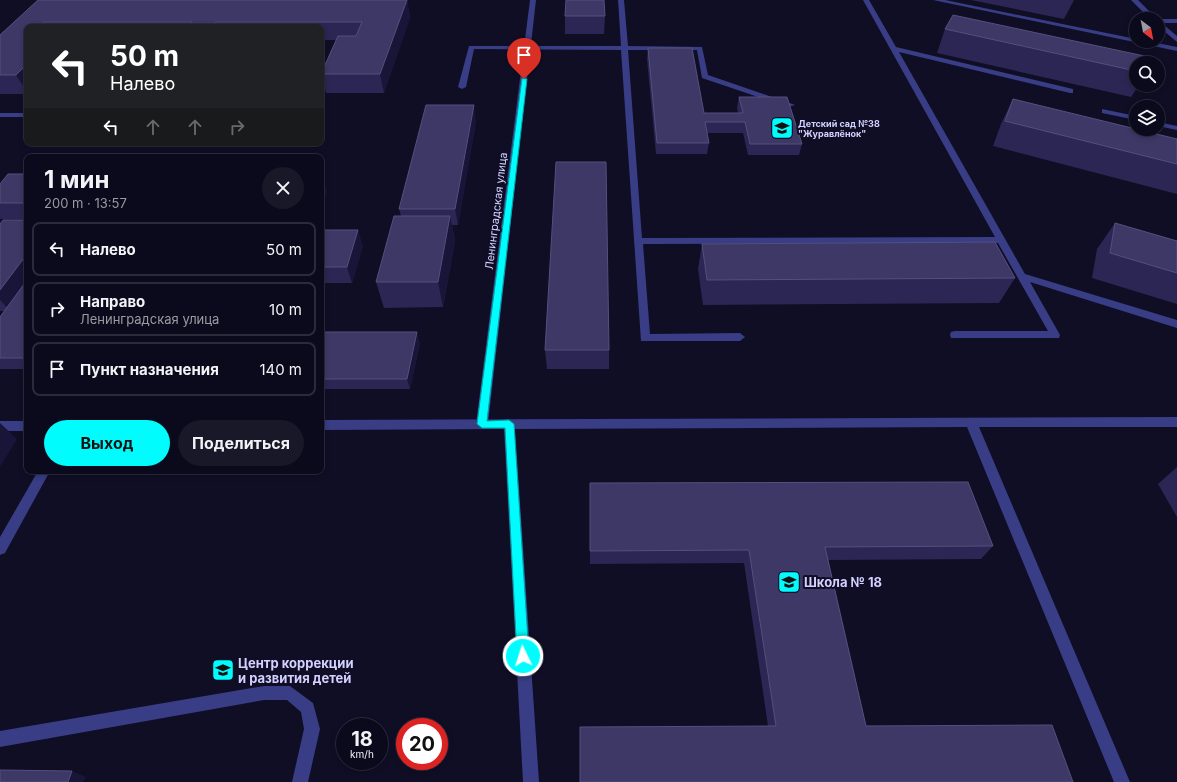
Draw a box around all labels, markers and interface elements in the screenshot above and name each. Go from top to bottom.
north arrow [1129,12,1165,48]
map controls [1129,12,1165,136]
pin [507,38,541,79]
text: 50 m [110,39,179,73]
icon: left [44,40,96,92]
icon: arrive [513,44,535,66]
button: search [1129,56,1165,92]
text: Налево [110,73,175,94]
button: layers [1129,100,1165,136]
school or university icon: Детский сад №38 "Журавлёнок" [769,115,795,141]
icon: left [100,116,122,138]
icon: ahead [142,116,164,138]
icon: ahead [184,116,206,138]
icon: right [226,116,248,138]
place label: Детский сад №38 "Журавлёнок" [798,118,880,139]
street label: Ленинградская улица [482,152,510,270]
text: 1 мин [44,165,109,194]
button: close [262,167,304,209]
text: 200 m · 13:57 [44,195,127,211]
icon: left [46,238,68,260]
text: Налево [80,240,136,259]
text: 50 m [266,240,302,259]
text: Направо [80,292,145,311]
icon: right [46,298,68,320]
text: 10 m [269,300,302,319]
text: Ленинградская улица [80,311,219,327]
icon: arrive [46,358,68,380]
text: Пункт назначения [80,360,219,379]
text: 140 m [259,360,302,379]
button: Выход [44,420,170,466]
button: Поделиться [178,420,304,466]
school or university icon: Школа № 18 [776,569,802,595]
place label: Школа № 18 [804,574,882,590]
position arrow [502,635,544,677]
place label: Центр коррекции и развития детей [238,655,354,686]
school or university icon: Центр коррекции и развития детей [210,657,236,683]
speed limit sign: 20 [396,718,448,770]
text: 18 [351,727,373,751]
text: km/h [350,748,374,760]

